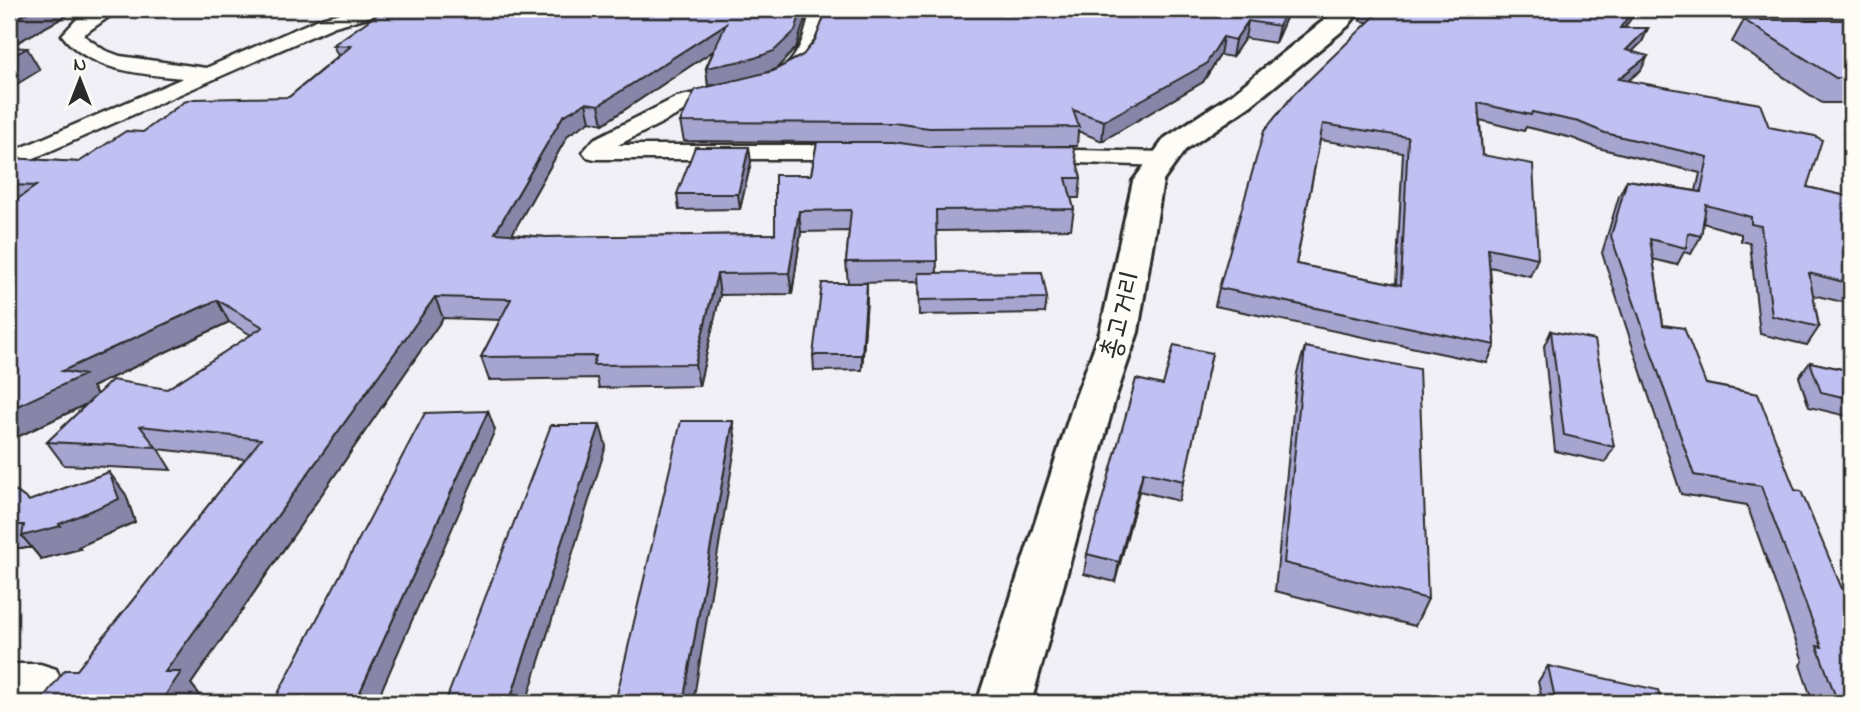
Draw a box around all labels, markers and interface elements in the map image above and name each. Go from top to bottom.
north arrow [46,46,116,116]
text: N [74,52,87,79]
street label: 총고거리 [1092,267,1153,365]

